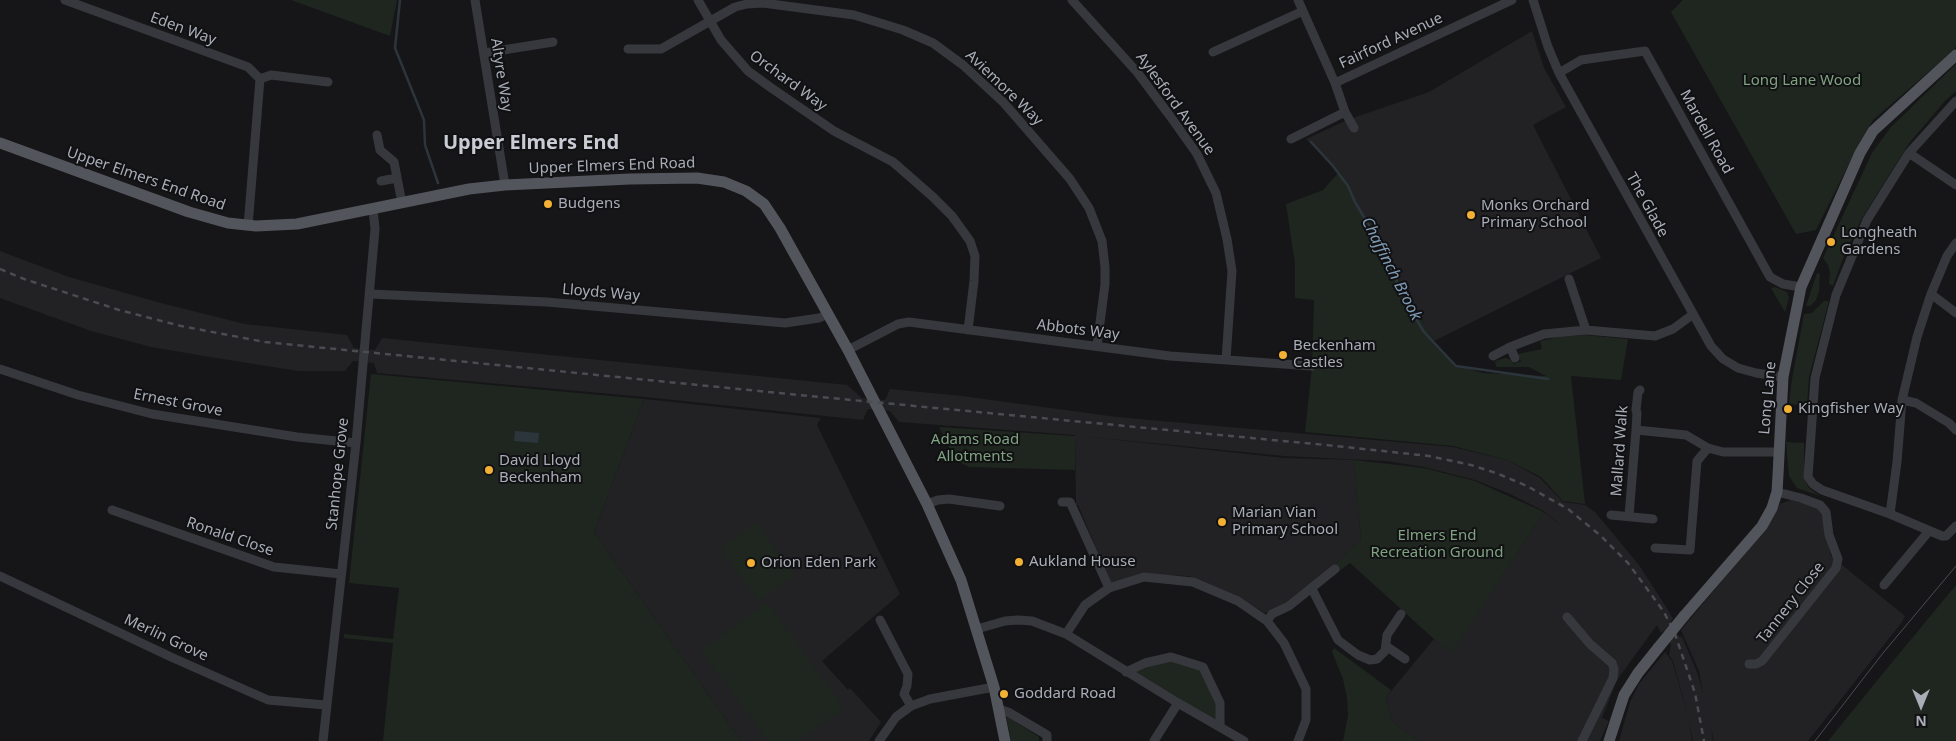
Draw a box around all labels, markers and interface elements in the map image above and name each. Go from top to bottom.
street label: Eden Way [148,9,218,49]
street label: Fairford Avenue [1336,9,1446,73]
street label: Altyre Way [486,37,516,113]
street label: Orchard Way [746,47,830,115]
street label: Aviemore Way [962,47,1046,129]
street label: Aylesford Avenue [1132,49,1218,159]
park label: Long Lane Wood [1743,72,1861,90]
street label: Mardell Road [1676,87,1736,177]
district label: Upper Elmers End [443,131,619,155]
street label: Upper Elmers End Road [64,143,228,215]
street label: Upper Elmers End Road [528,154,696,178]
street label: The Glade [1622,170,1672,240]
place label: Budgens [558,195,620,213]
place label: Monks Orchard Primary School [1481,197,1590,232]
marker: Budgens [542,198,554,210]
marker: Monks Orchard Primary School [1465,209,1477,221]
water label: Chaffinch Brook [1357,214,1425,324]
place label: Longheath Gardens [1841,224,1917,259]
marker: Longheath Gardens [1825,236,1837,248]
street label: Lloyds Way [561,281,641,305]
street label: Abbots Way [1036,316,1120,344]
place label: Beckenham Castles [1293,337,1376,372]
marker: Beckenham Castles [1277,349,1289,361]
street label: Long Lane [1756,361,1780,435]
street label: Ernest Grove [132,386,224,420]
place label: Kingfisher Way [1798,400,1903,418]
marker: Kingfisher Way [1782,403,1794,415]
street label: Mallard Walk [1608,405,1632,497]
street label: Stanhope Grove [323,417,353,531]
park label: Adams Road Allotments [931,431,1019,466]
place label: David Lloyd Beckenham [499,452,582,487]
marker: David Lloyd Beckenham [483,464,495,476]
place label: Marian Vian Primary School [1232,504,1338,539]
street label: Ronald Close [184,514,276,560]
marker: Marian Vian Primary School [1216,516,1228,528]
park label: Elmers End Recreation Ground [1371,527,1503,562]
place label: Aukland House [1029,553,1136,571]
place label: Orion Eden Park [761,554,876,572]
marker: Aukland House [1013,556,1025,568]
marker: Orion Eden Park [745,557,757,569]
street label: Tannery Close [1754,559,1828,647]
street label: Merlin Grove [121,611,211,665]
north arrow [1896,681,1946,731]
place label: Goddard Road [1014,685,1116,703]
marker: Goddard Road [998,688,1010,700]
text: N [1915,712,1927,731]

